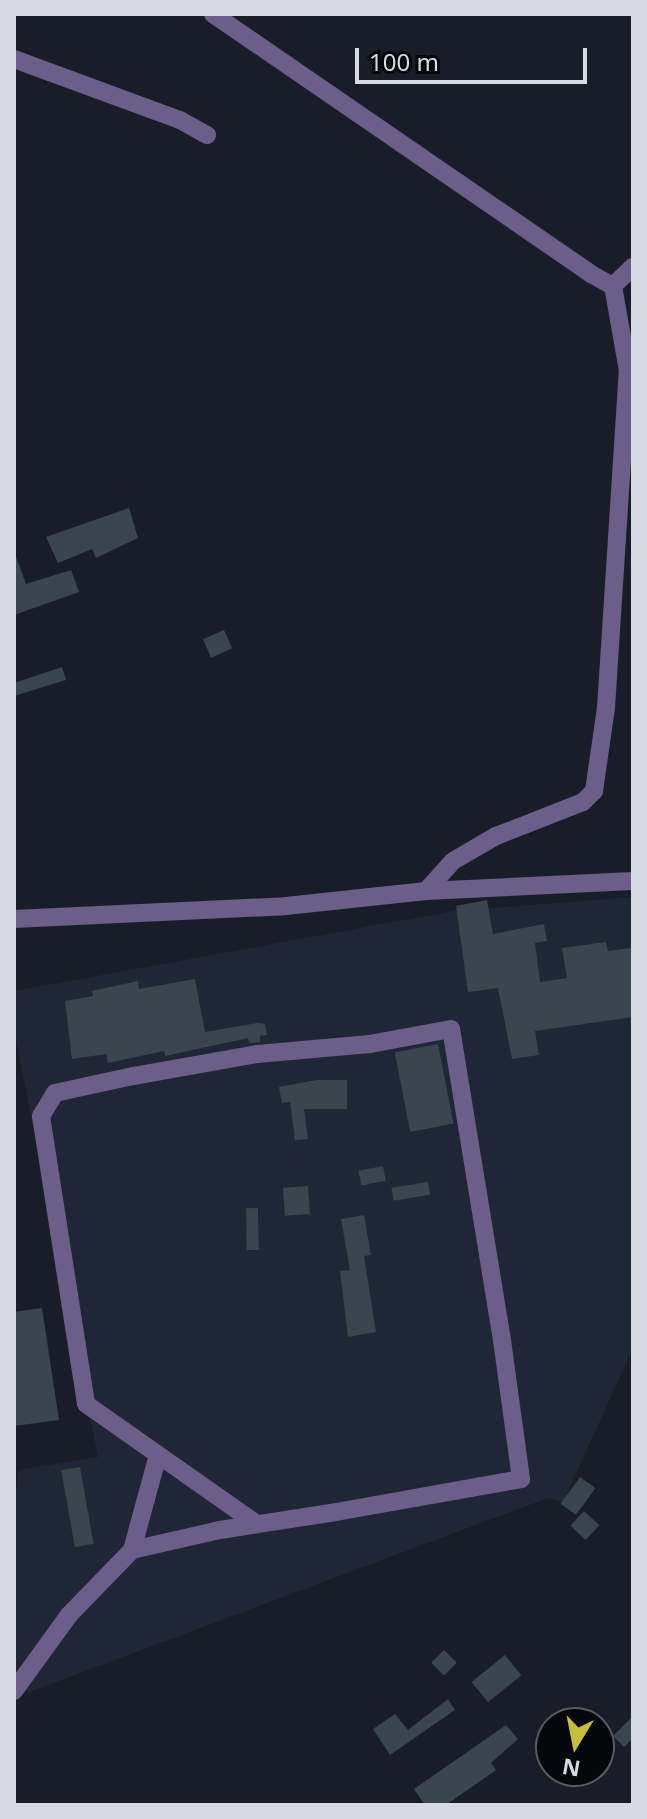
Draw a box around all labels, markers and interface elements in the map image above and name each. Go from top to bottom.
scale bar [359,32,591,82]
text: 100 m [369,45,439,78]
north arrow [535,1707,615,1787]
text: N [560,1752,583,1785]

